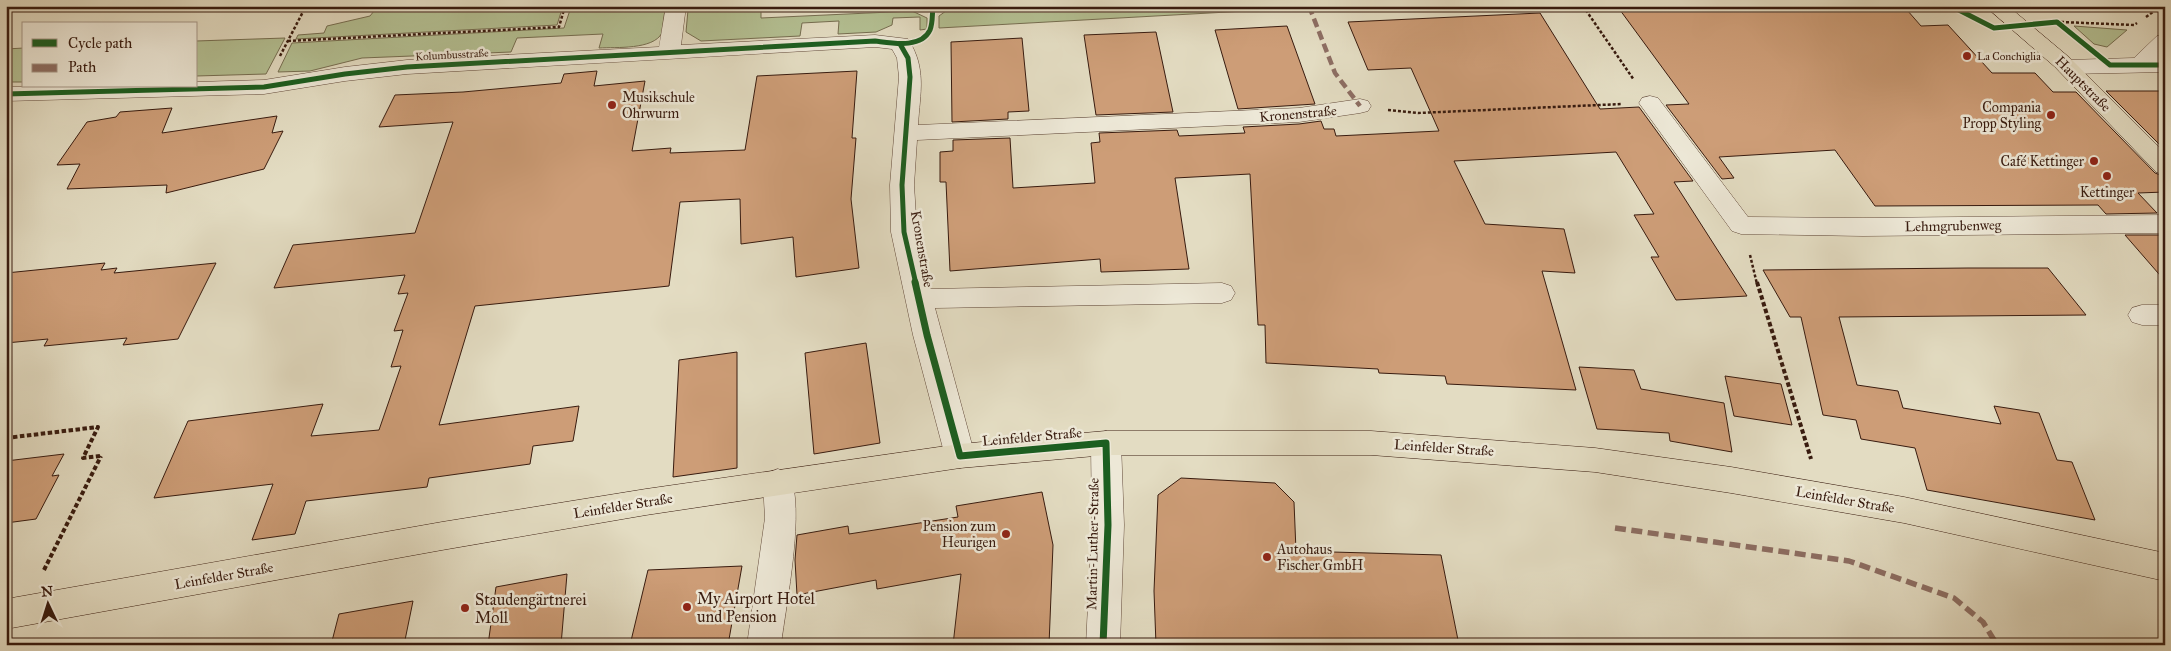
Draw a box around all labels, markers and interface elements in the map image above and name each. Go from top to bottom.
legend [22,22,198,88]
text: Cycle path [68,34,133,52]
street label: Kolumbusstraße [415,47,489,63]
marker: La Conchiglia [1961,50,1973,62]
place label: La Conchiglia [1977,50,2041,63]
street label: Hauptstraße [2052,53,2114,115]
text: Path [68,58,97,76]
place label: Musikschule Ohrwurm [622,89,695,122]
marker: Musikschule Ohrwurm [606,99,618,111]
place label: Compania Propp Styling [1962,99,2041,132]
street label: Kronenstraße [1259,102,1338,126]
marker: Compania Propp Styling [2045,109,2057,121]
place label: Café Kettinger [2001,153,2085,170]
marker: Café Kettinger [2088,155,2100,167]
marker: Kettinger [2101,170,2113,182]
place label: Kettinger [2080,184,2135,201]
street label: Kronenstraße [907,209,937,289]
street label: Lehmgrubenweg [1905,217,2002,235]
street label: Leinfelder Straße [981,424,1083,450]
street label: Leinfelder Straße [1393,436,1495,460]
street label: Martin-Luther-Straße [1083,478,1103,610]
street label: Leinfelder Straße [1794,483,1896,517]
street label: Leinfelder Straße [572,490,674,522]
place label: Pension zum Heurigen [923,518,996,551]
marker: Pension zum Heurigen [1000,528,1012,540]
place label: Autohaus Fischer GmbH [1276,541,1363,574]
marker: Autohaus Fischer GmbH [1261,551,1273,563]
street label: Leinfelder Straße [173,559,275,593]
north arrow [22,578,72,628]
text: N [41,583,54,600]
place label: My Airport Hotel und Pension [697,589,816,626]
place label: Staudengärtnerei Moll [475,590,587,627]
marker: My Airport Hotel und Pension [681,601,693,613]
marker: Staudengärtnerei Moll [459,602,471,614]

